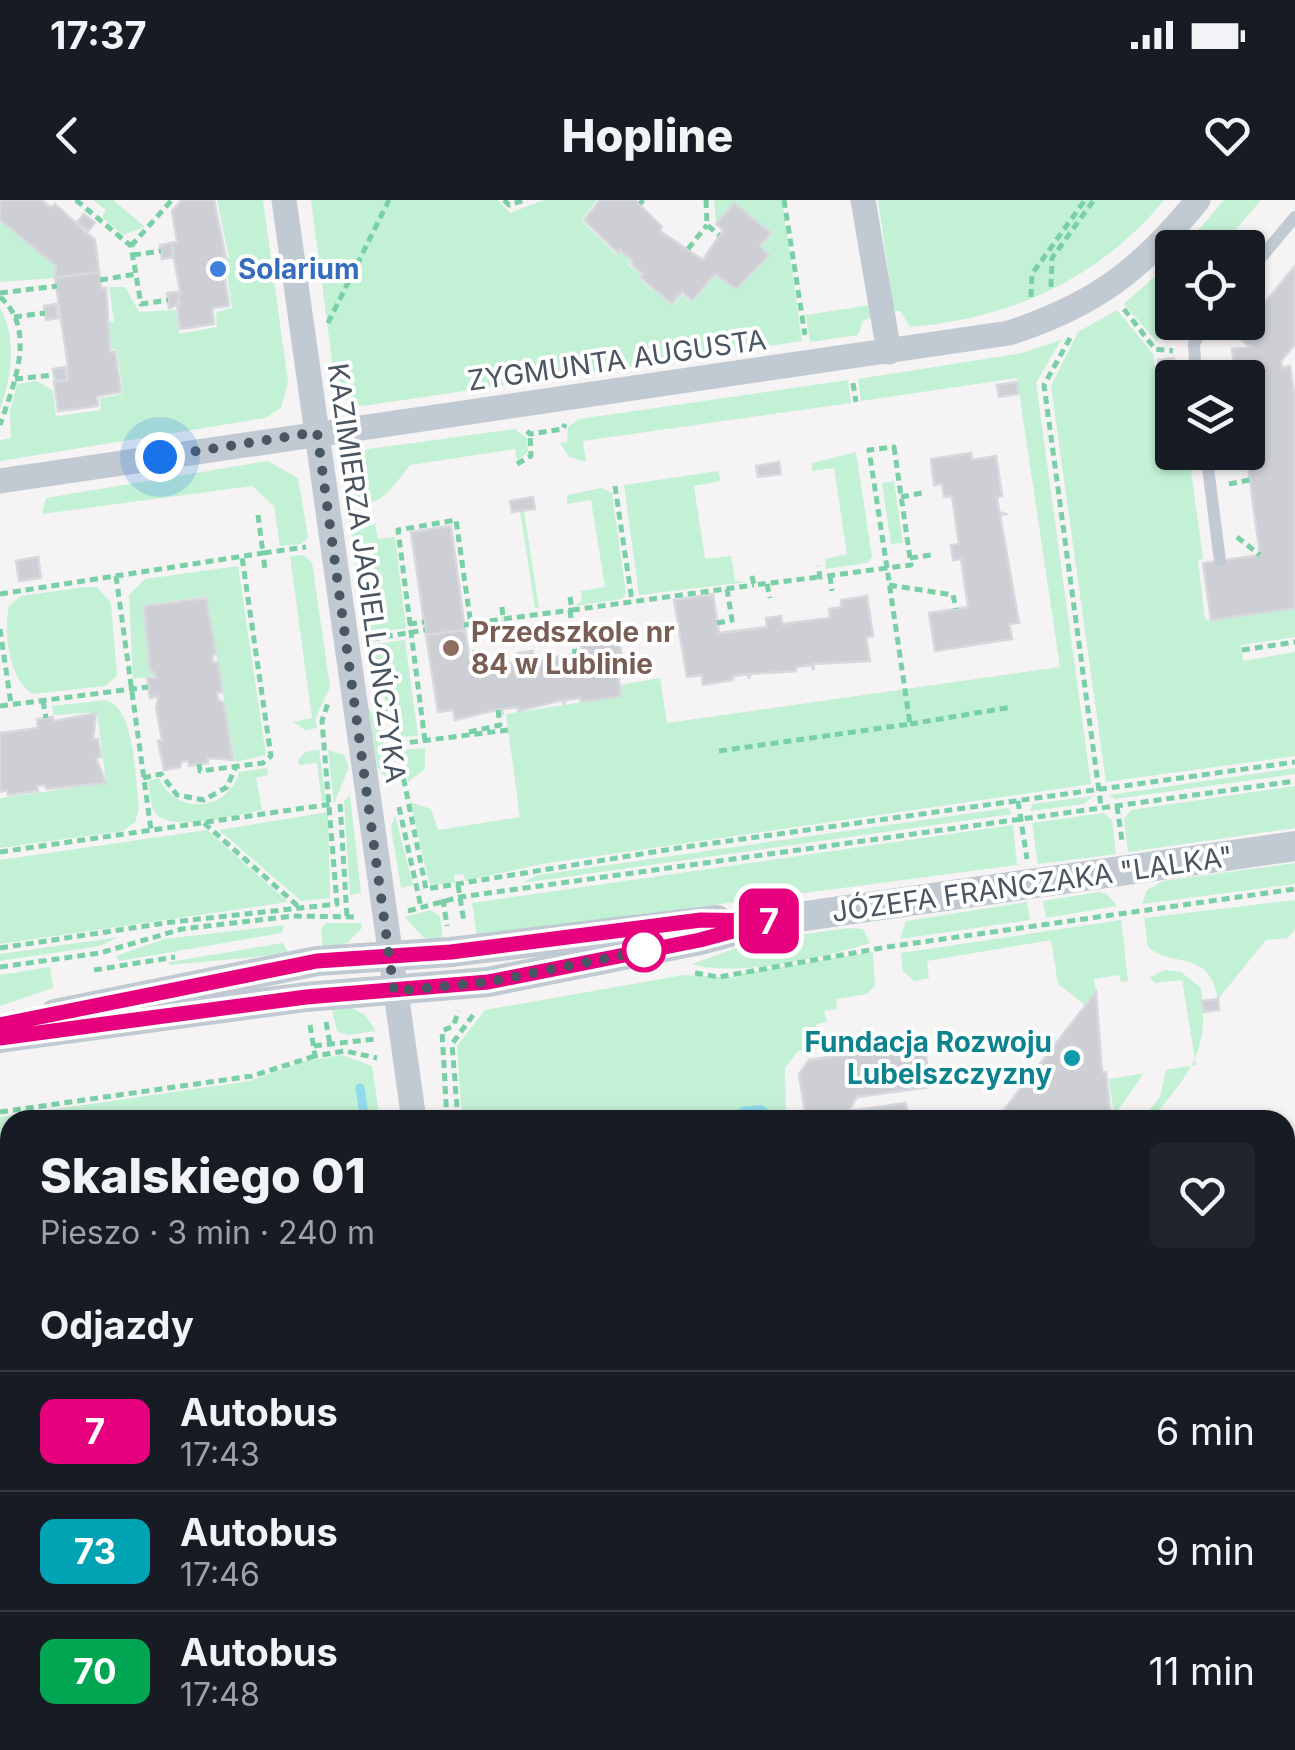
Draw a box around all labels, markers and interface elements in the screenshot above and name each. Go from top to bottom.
text: 17:37 [50,12,147,58]
icon: back [40,108,95,163]
text: Hopline [562,108,733,163]
icon: heart [1200,108,1255,163]
map controls [1155,230,1265,470]
button: locate [1155,230,1265,340]
place label: Solarium [238,252,360,286]
marker: Solarium [207,258,229,280]
street label: ZYGMUNTA AUGUSTA [466,322,768,398]
button: layers [1155,360,1265,470]
street label: KAZIMIERZA JAGIELLOŃCZYKA [321,361,414,785]
your location [135,432,185,482]
place label: Przedszkole nr 84 w Lublinie [471,615,675,681]
marker: Przedszkole nr 84 w Lublinie [440,637,462,659]
street label: JÓZEFA FRANCZAKA "LALKA" [829,839,1235,929]
line badge: 7 [736,888,802,954]
text: 7 [759,900,779,942]
unlabelled marker [623,929,665,971]
place label: Fundacja Rozwoju Lubelszczyzny [804,1025,1052,1091]
marker: Fundacja Rozwoju Lubelszczyzny [1061,1047,1083,1069]
button: heart [1150,1143,1255,1248]
text: Skalskiego 01 [40,1146,366,1205]
text: Pieszo · 3 min · 240 m [40,1213,375,1252]
text: Odjazdy [40,1302,194,1348]
text: Autobus [180,1389,338,1435]
text: 6 min [1156,1408,1255,1454]
text: 7 [85,1410,105,1452]
text: 17:43 [180,1435,260,1474]
text: Autobus [180,1509,338,1555]
text: 9 min [1156,1528,1255,1574]
text: 73 [74,1530,116,1572]
text: 17:46 [180,1555,260,1594]
text: Autobus [180,1629,338,1675]
text: 11 min [1148,1648,1255,1694]
text: 70 [73,1650,117,1692]
text: 17:48 [180,1675,260,1714]

